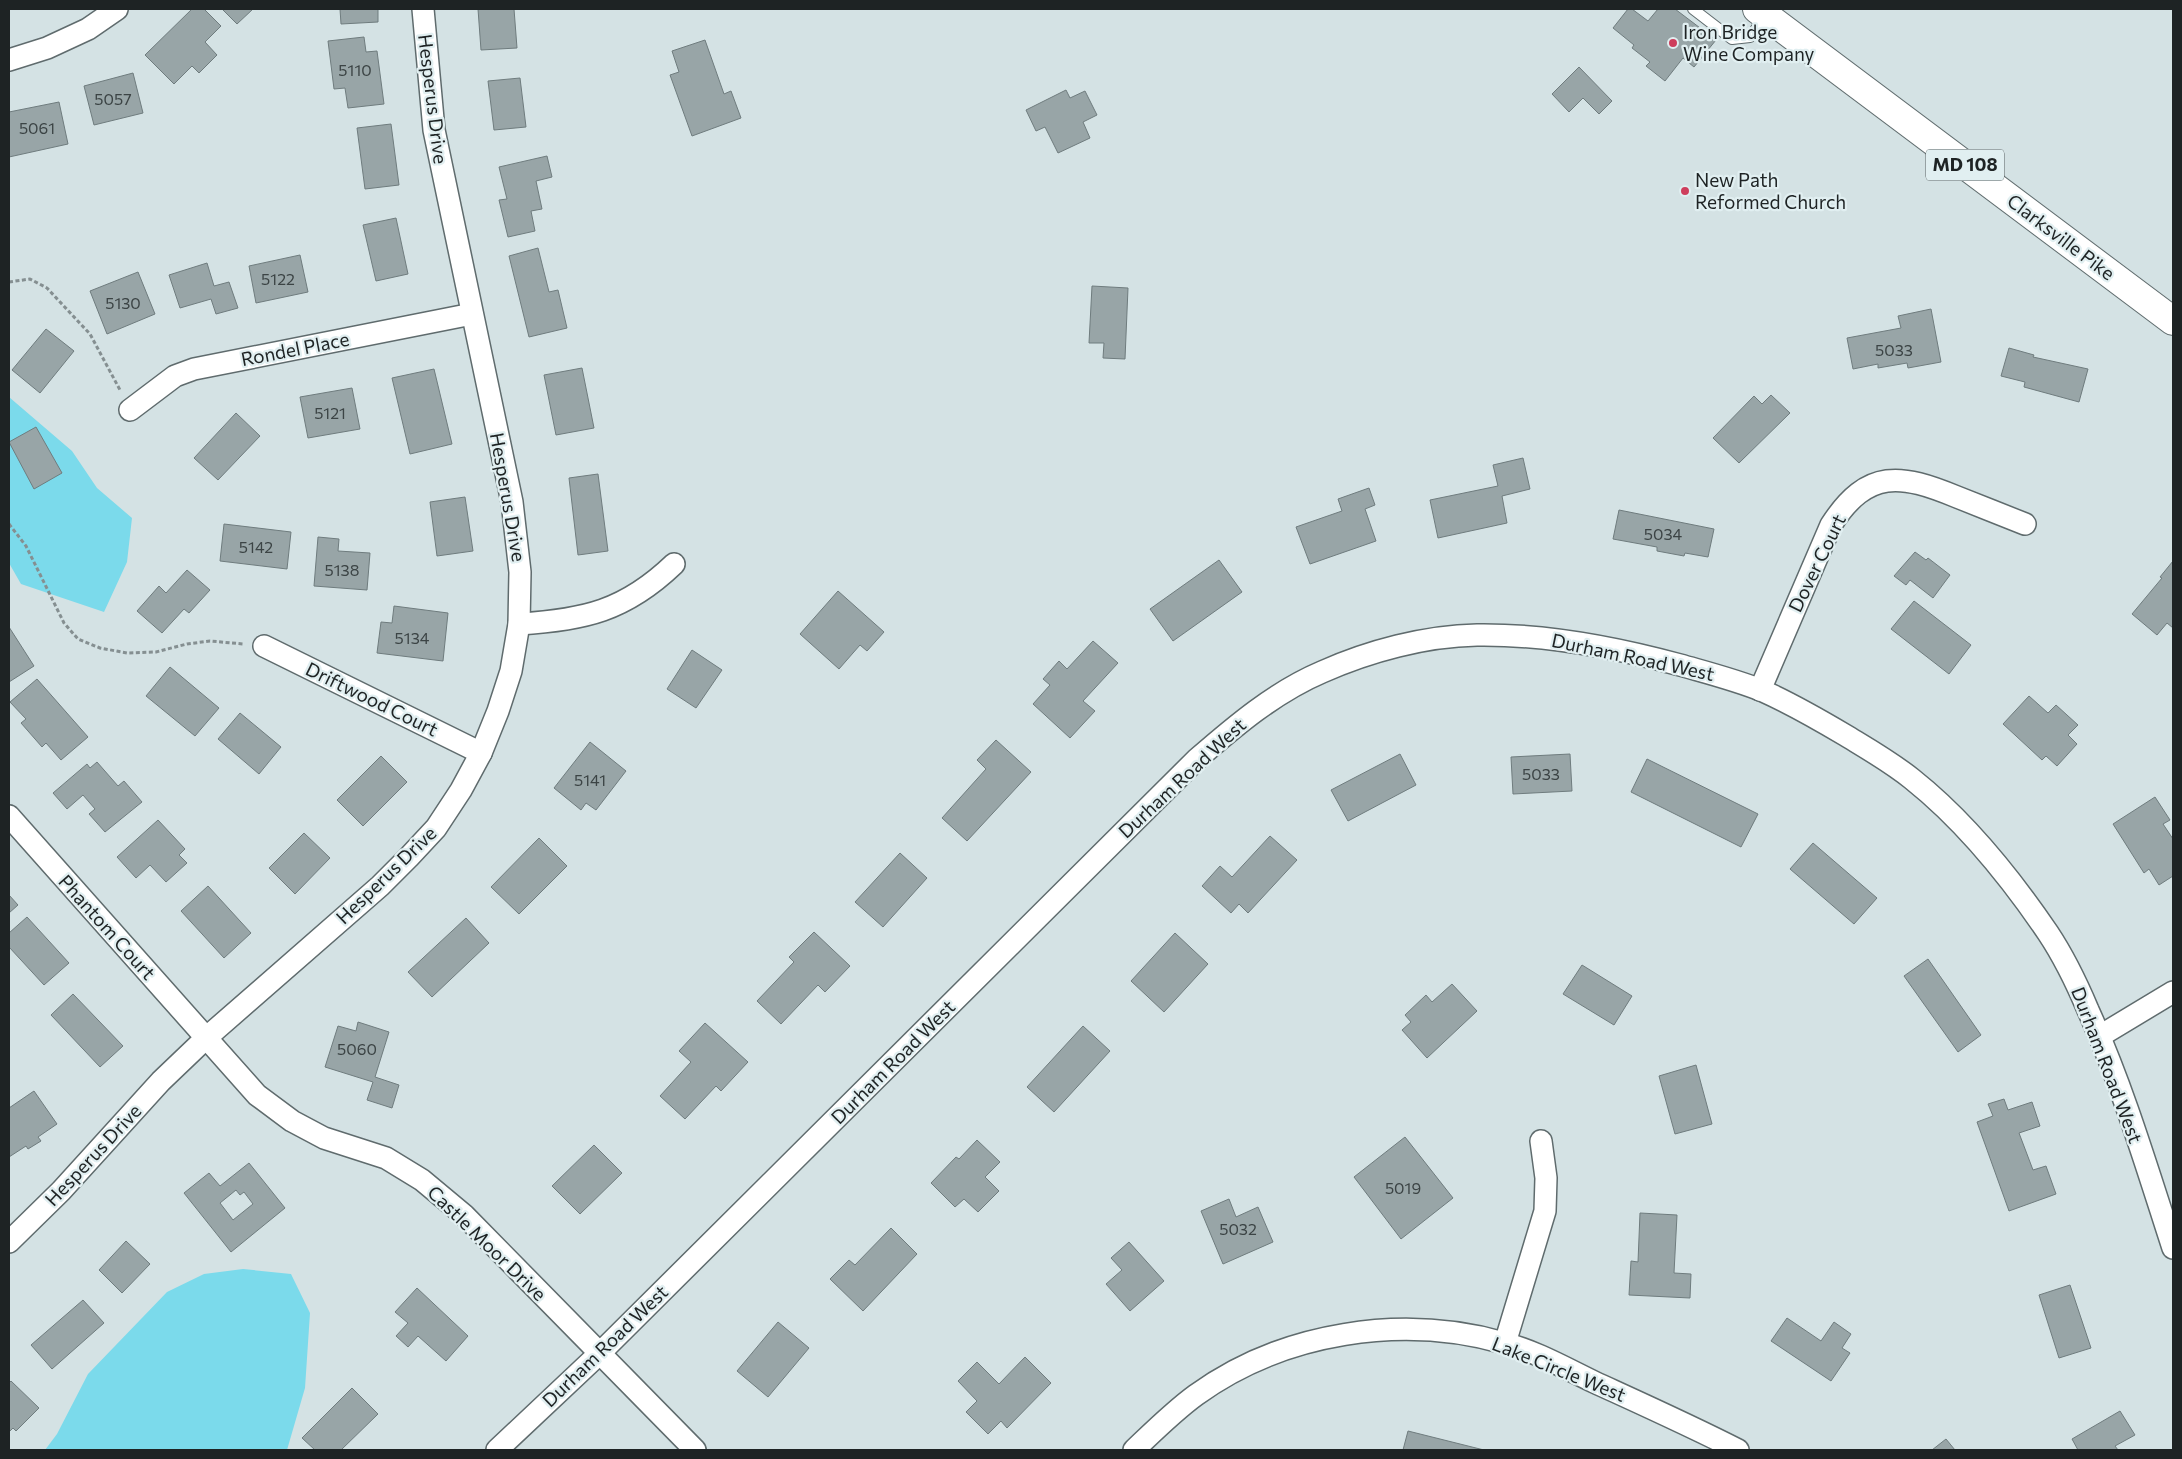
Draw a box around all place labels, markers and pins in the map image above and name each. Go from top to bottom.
place label: Iron Bridge Wine Company [1683,20,1815,65]
marker: Iron Bridge Wine Company [1667,37,1679,49]
place label: New Path Reformed Church [1695,168,1846,213]
marker: New Path Reformed Church [1679,185,1691,197]

